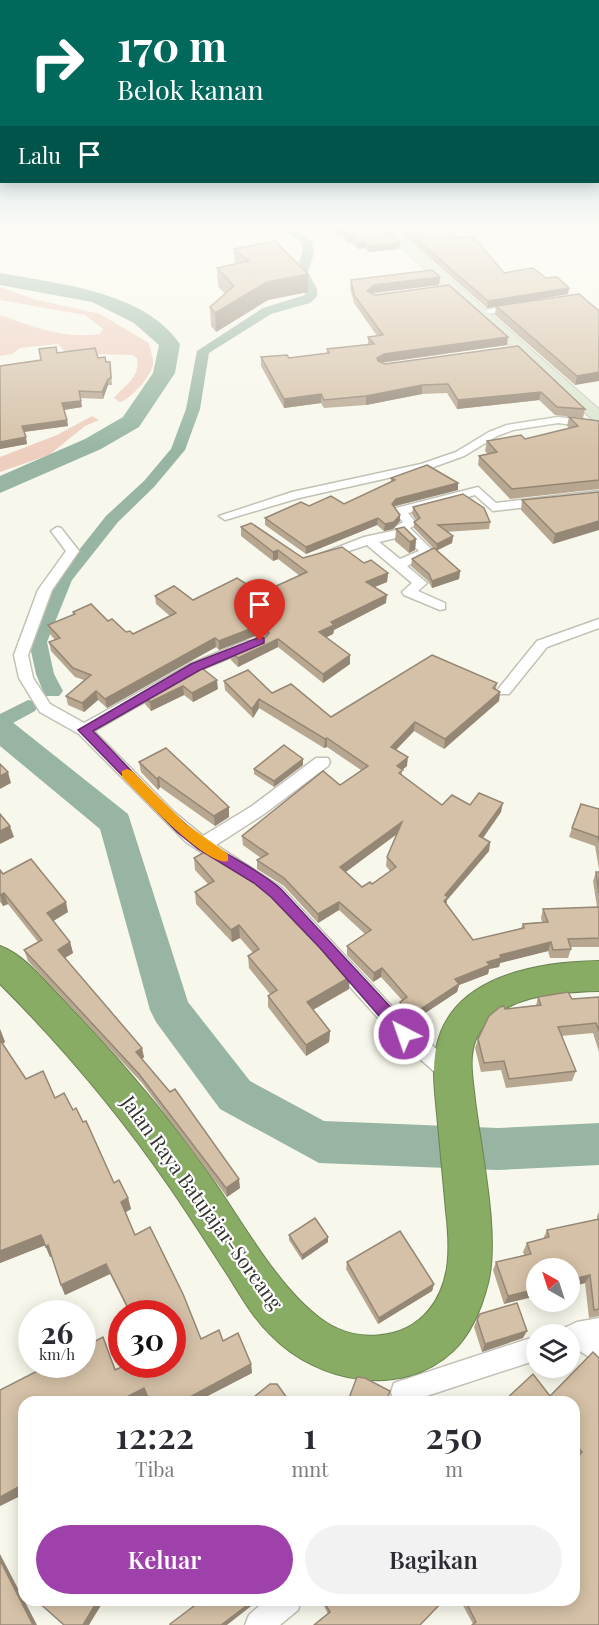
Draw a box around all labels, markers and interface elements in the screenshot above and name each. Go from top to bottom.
text: 170 m [117,17,227,73]
icon: right [18,24,96,102]
text: Belok kanan [117,71,264,107]
icon: arrive [73,138,106,171]
text: Lalu [18,140,61,170]
pin [234,579,285,641]
icon: arrive [243,588,276,621]
position arrow [372,1002,436,1066]
street label: Jalan Raya Batujajar-Soreang [116,1089,290,1315]
north arrow [526,1258,580,1312]
map controls [526,1258,580,1378]
speed limit sign: 30 [108,1300,186,1378]
text: 26 [41,1312,73,1352]
button: layers [526,1324,580,1378]
text: km/h [39,1344,75,1364]
text: 12:22 [115,1410,194,1458]
text: 1 [303,1410,317,1458]
text: 250 [426,1410,483,1458]
text: Tiba [135,1455,174,1482]
text: mnt [291,1455,328,1482]
text: m [445,1455,463,1482]
button: Keluar [36,1525,293,1594]
button: Bagikan [305,1525,562,1594]

